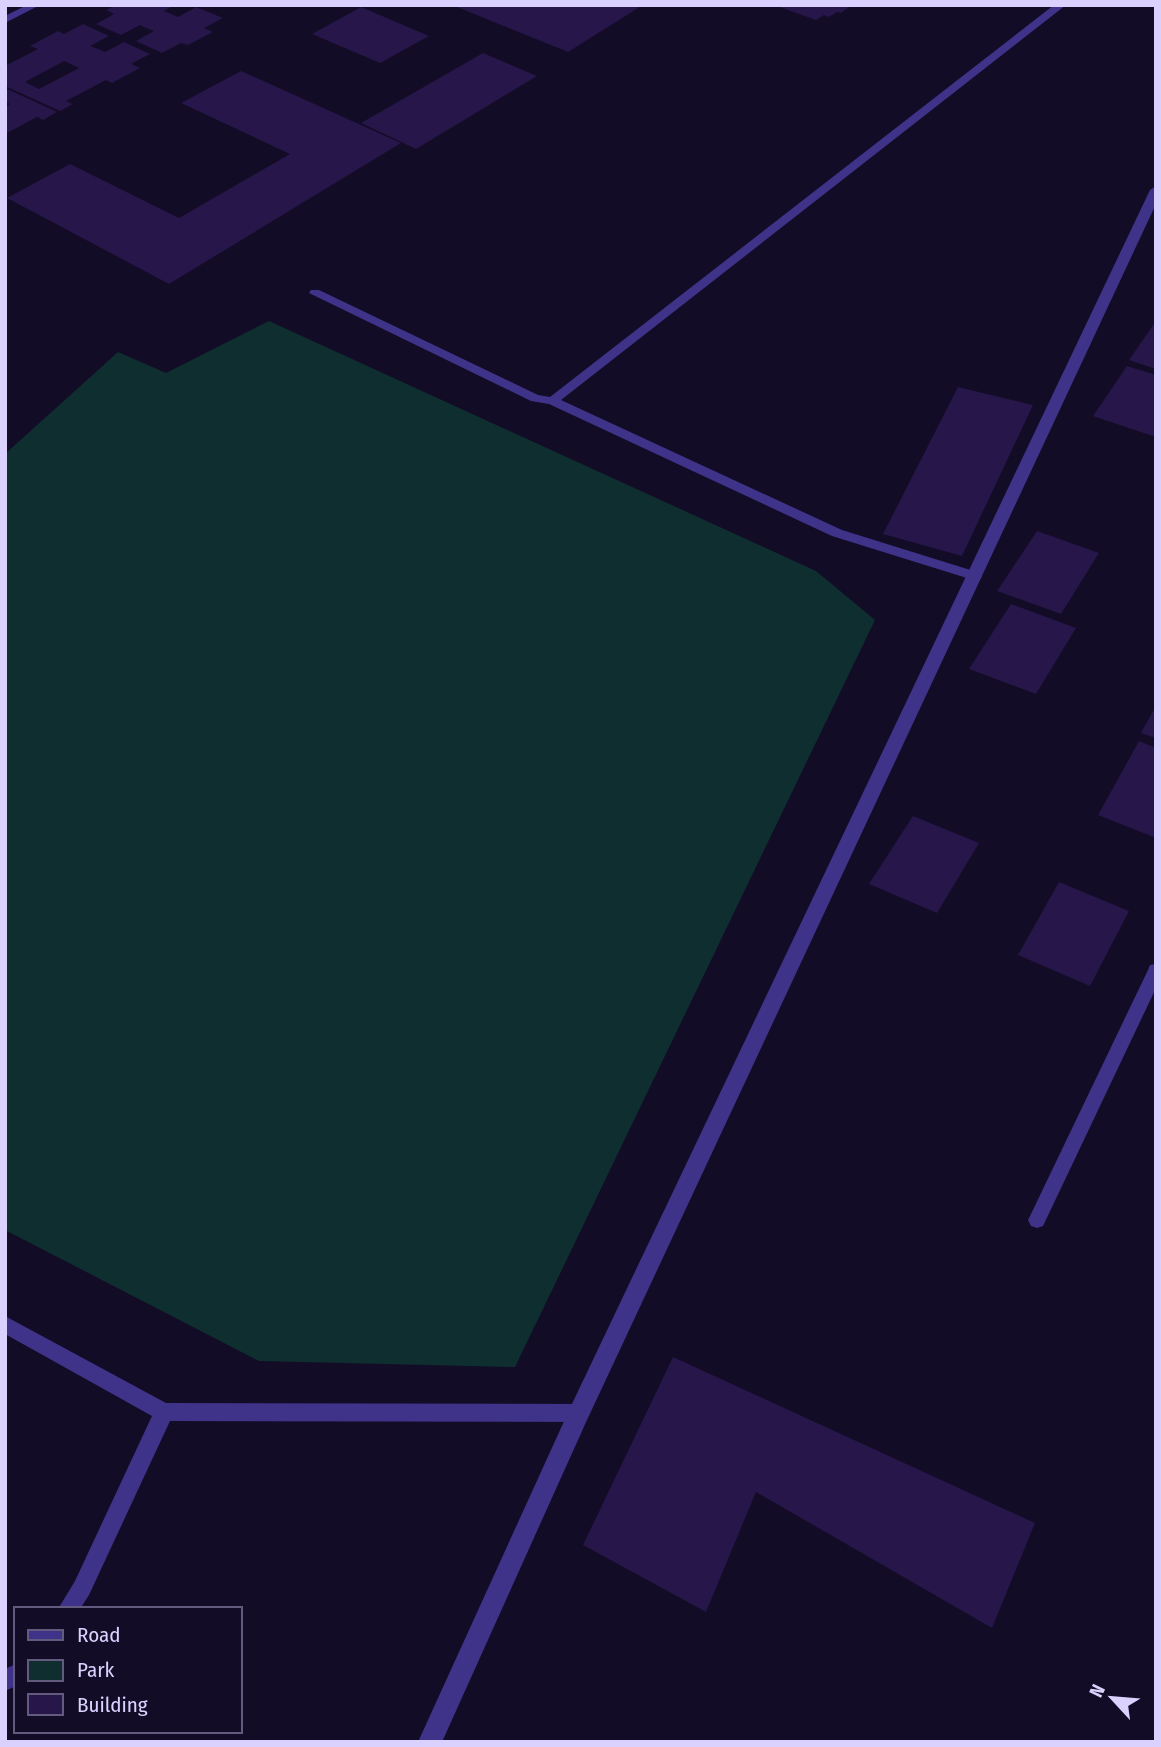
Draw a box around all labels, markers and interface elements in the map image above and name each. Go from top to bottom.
legend [14,1607,242,1733]
text: Road [77,1622,121,1648]
text: Park [77,1657,115,1683]
north arrow [1077,1663,1147,1733]
text: N [1084,1681,1110,1701]
text: Building [77,1692,148,1718]

